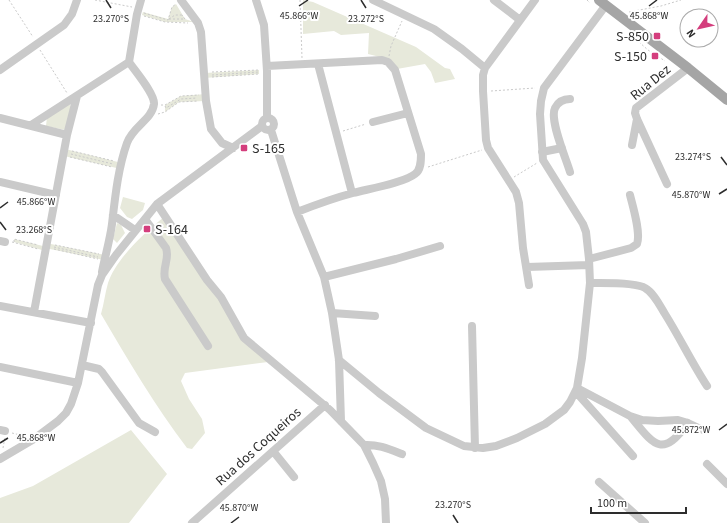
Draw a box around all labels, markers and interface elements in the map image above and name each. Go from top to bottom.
north arrow [679,8,719,48]
text: 45.866°W [280,9,318,23]
text: 45.868°W [630,9,668,23]
text: 23.270°S [93,12,129,26]
text: 23.272°S [348,12,384,26]
text: N [683,26,699,41]
place label: S-850 [616,27,649,47]
marker: S-850 [652,31,662,41]
place label: S-150 [614,47,647,67]
marker: S-150 [650,51,660,61]
street label: Rua Dez [626,60,675,105]
place label: S-165 [252,139,285,159]
marker: S-165 [239,143,249,153]
text: 23.274°S [675,150,711,164]
text: 45.870°W [672,188,710,202]
text: 45.866°W [17,195,55,209]
place label: S-164 [155,220,188,240]
text: 23.268°S [16,223,52,237]
marker: S-164 [142,224,152,234]
street label: Rua dos Coqueiros [211,403,306,491]
text: 45.872°W [672,423,710,437]
text: 45.868°W [17,431,55,445]
scale bar [591,489,686,515]
text: 100 m [597,495,627,512]
text: 23.270°S [435,498,471,512]
text: 45.870°W [220,501,258,515]

